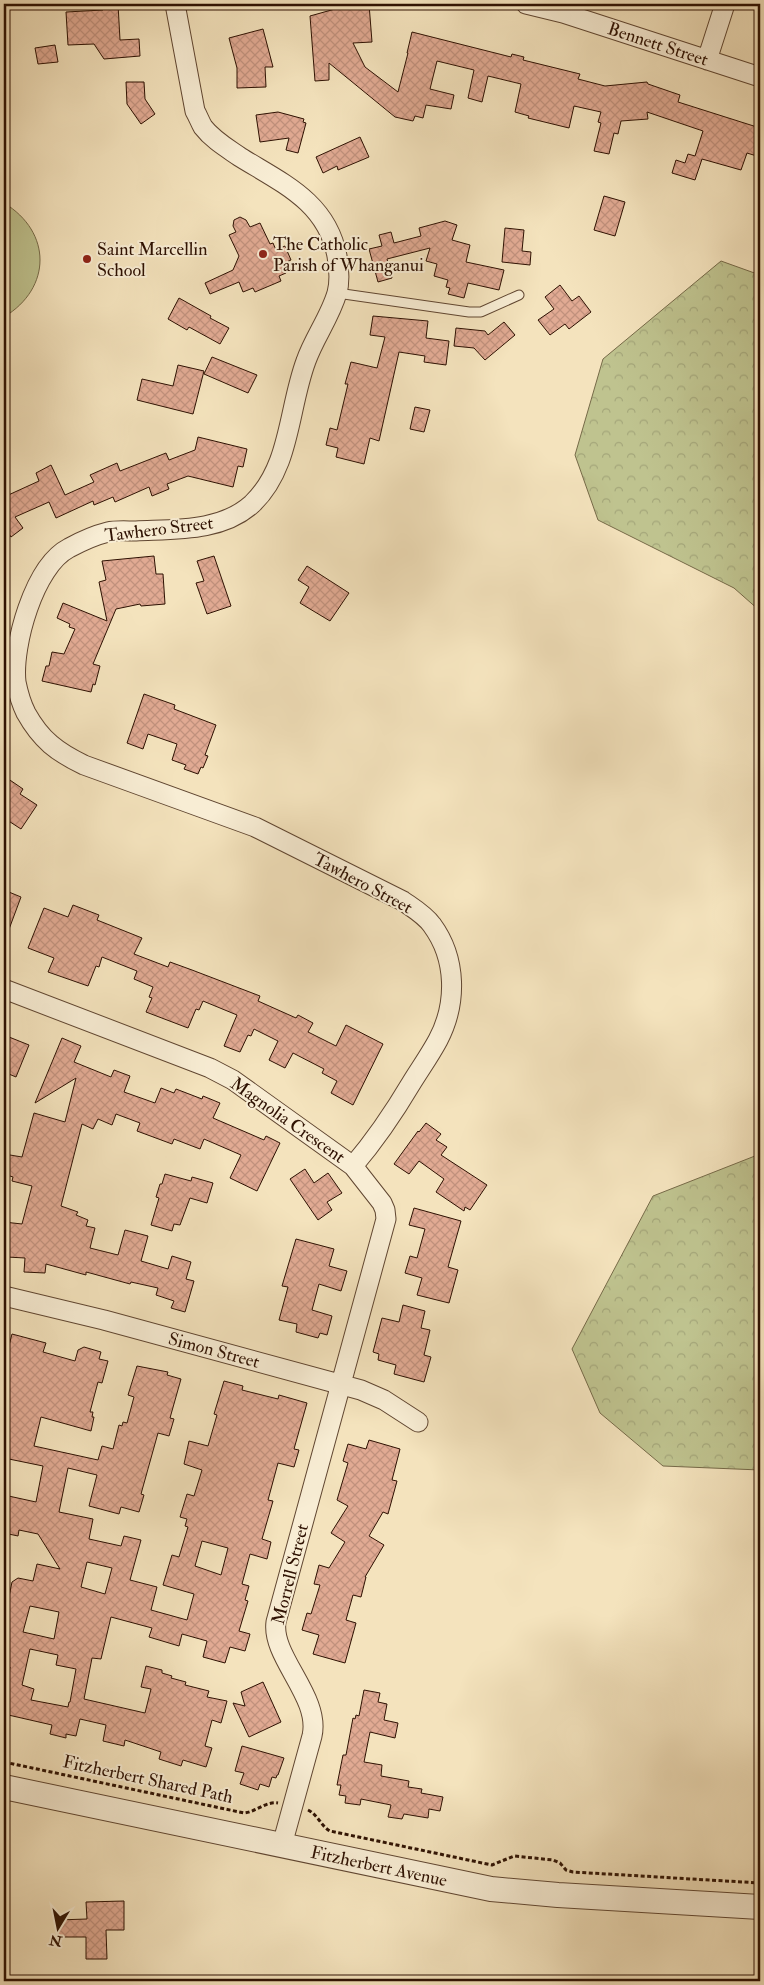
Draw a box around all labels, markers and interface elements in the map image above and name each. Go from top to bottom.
street label: Bennett Street [605,17,711,72]
place label: The Catholic Parish of Whanganui [273,233,424,277]
place label: Saint Marcellin School [97,238,207,282]
marker: The Catholic Parish of Whanganui [257,248,269,260]
marker: Saint Marcellin School [81,253,93,265]
street label: Tawhero Street [104,511,215,548]
street label: Tawhero Street [309,848,416,919]
street label: Magnolia Crescent [226,1072,350,1169]
street label: Simon Street [166,1327,262,1374]
street label: Morrell Street [267,1521,314,1627]
street label: Fitzherbert Shared Path [61,1750,236,1809]
street label: Fitzherbert Avenue [309,1841,450,1892]
north arrow [32,1902,82,1952]
text: N [48,1931,64,1950]

